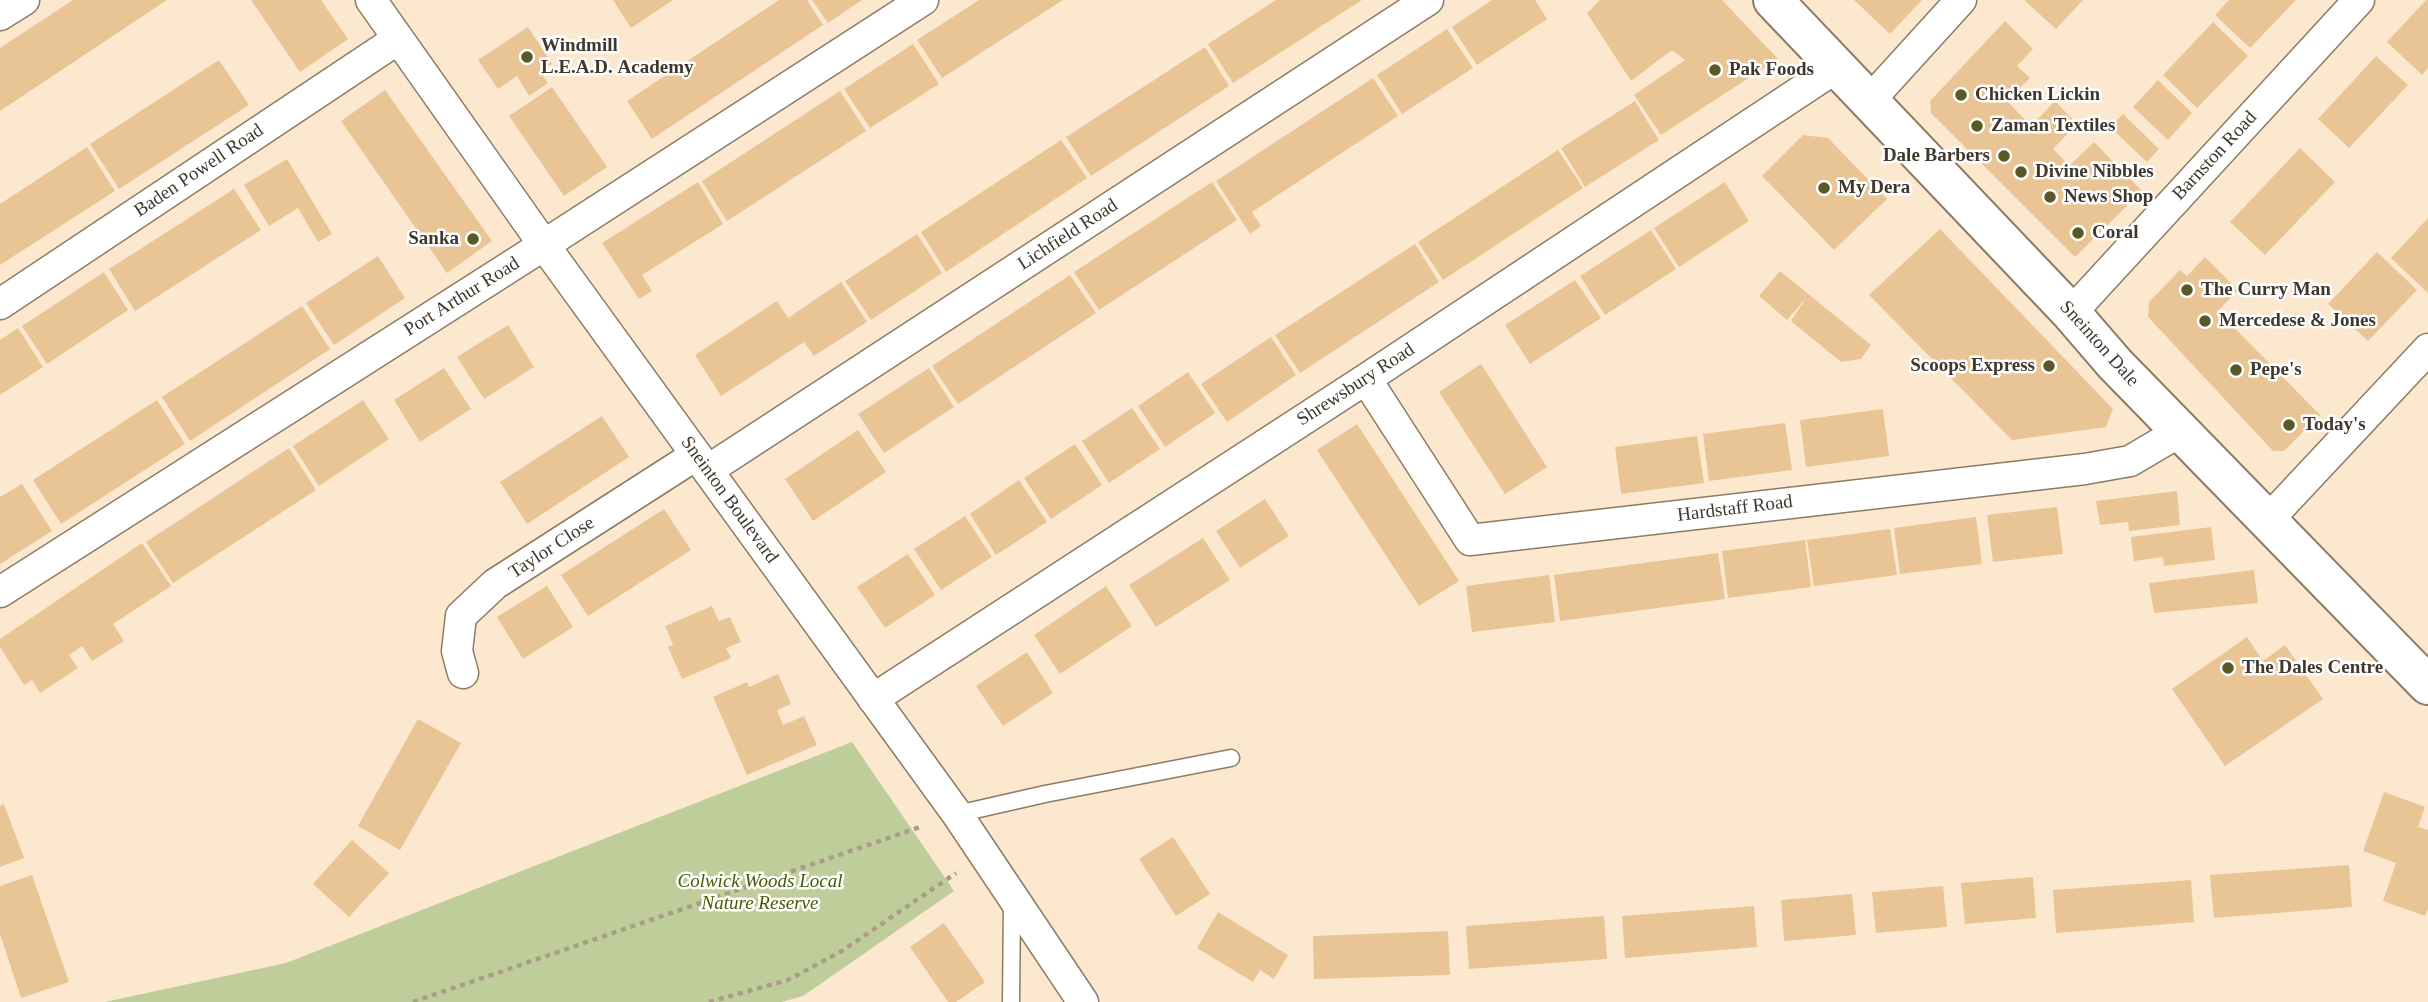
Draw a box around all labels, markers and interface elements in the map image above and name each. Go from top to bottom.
place label: Windmill L.E.A.D. Academy [541,35,694,79]
marker: Windmill L.E.A.D. Academy [519,49,535,65]
place label: Pak Foods [1729,59,1814,81]
marker: Pak Foods [1707,62,1723,78]
place label: Chicken Lickin [1975,84,2100,106]
marker: Chicken Lickin [1953,87,1969,103]
street label: Barnston Road [2168,107,2262,205]
place label: Zaman Textiles [1991,115,2115,137]
marker: Zaman Textiles [1969,118,1985,134]
street label: Baden Powell Road [130,119,268,223]
place label: Dale Barbers [1883,145,1990,167]
marker: Dale Barbers [1996,148,2012,164]
place label: Divine Nibbles [2035,161,2154,183]
marker: Divine Nibbles [2013,164,2029,180]
place label: My Dera [1838,177,1910,199]
marker: My Dera [1816,180,1832,196]
place label: News Shop [2064,186,2153,208]
marker: News Shop [2042,189,2058,205]
street label: Lichfield Road [1014,194,1122,276]
place label: Coral [2092,222,2138,244]
marker: Coral [2070,225,2086,241]
place label: Sanka [408,228,459,250]
marker: Sanka [465,231,481,247]
street label: Port Arthur Road [400,252,524,342]
place label: The Curry Man [2201,279,2331,301]
marker: The Curry Man [2179,282,2195,298]
street label: Sneinton Dale [2054,296,2144,392]
place label: Mercedese & Jones [2219,310,2376,332]
marker: Mercedese & Jones [2197,313,2213,329]
street label: Shrewsbury Road [1293,339,1419,431]
place label: Scoops Express [1910,355,2035,377]
marker: Scoops Express [2041,358,2057,374]
place label: Pepe's [2250,359,2302,381]
marker: Pepe's [2228,362,2244,378]
place label: Today's [2303,414,2366,436]
marker: Today's [2281,417,2297,433]
street label: Sneinton Boulevard [675,432,783,568]
street label: Hardstaff Road [1676,491,1794,527]
street label: Taylor Close [505,512,599,584]
place label: The Dales Centre [2242,657,2383,679]
marker: The Dales Centre [2220,660,2236,676]
park label: Colwick Woods Local Nature Reserve [677,871,843,915]

